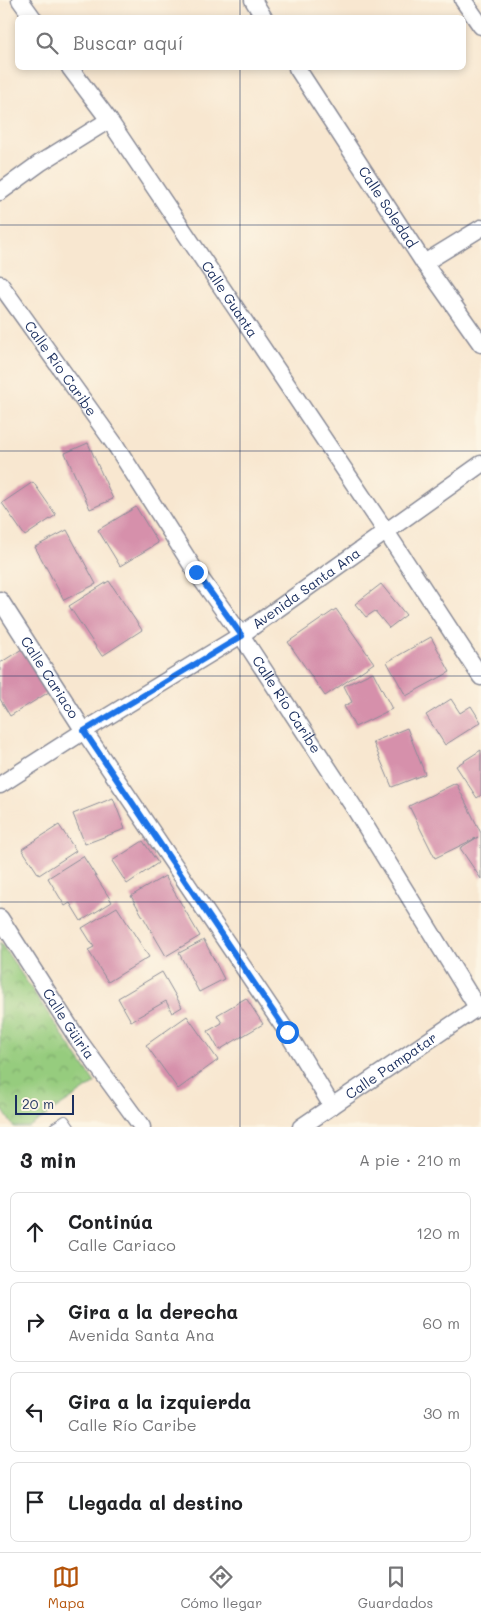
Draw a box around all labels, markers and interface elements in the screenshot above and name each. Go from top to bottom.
search box [15,15,466,70]
icon: search [33,29,61,57]
text: Buscar aquí [73,30,183,55]
street label: Calle Soledad [354,162,422,251]
street label: Calle Guanta [197,257,263,341]
street label: Calle Río Caribe [20,317,102,420]
street label: Avenida Santa Ana [248,543,364,633]
route end [185,561,208,584]
street label: Calle Cariaco [17,632,84,722]
street label: Calle Río Caribe [248,652,326,757]
street label: Calle Güiria [39,984,99,1063]
route start [276,1021,299,1044]
street label: Calle Pampatar [341,1028,440,1103]
scale bar [15,1092,74,1115]
text: 20 m [22,1094,54,1113]
text: 3 min [20,1146,76,1173]
text: A pie · 210 m [359,1149,461,1170]
text: Continúa [68,1209,153,1234]
icon: ahead [21,1218,49,1246]
text: 120 m [416,1222,460,1243]
text: Calle Cariaco [68,1234,176,1255]
text: Gira a la derecha [68,1299,238,1324]
icon: right [21,1308,49,1336]
text: 60 m [423,1312,460,1333]
text: Avenida Santa Ana [68,1324,215,1345]
text: Gira a la izquierda [68,1389,251,1414]
icon: left [21,1398,49,1426]
text: 30 m [423,1402,460,1423]
text: Calle Río Caribe [68,1414,197,1435]
icon: arrive [21,1488,49,1516]
text: Llegada al destino [68,1490,243,1515]
tab: Mapa [48,1563,85,1612]
tab: Cómo llegar [181,1563,262,1612]
tab: Guardados [358,1563,433,1612]

